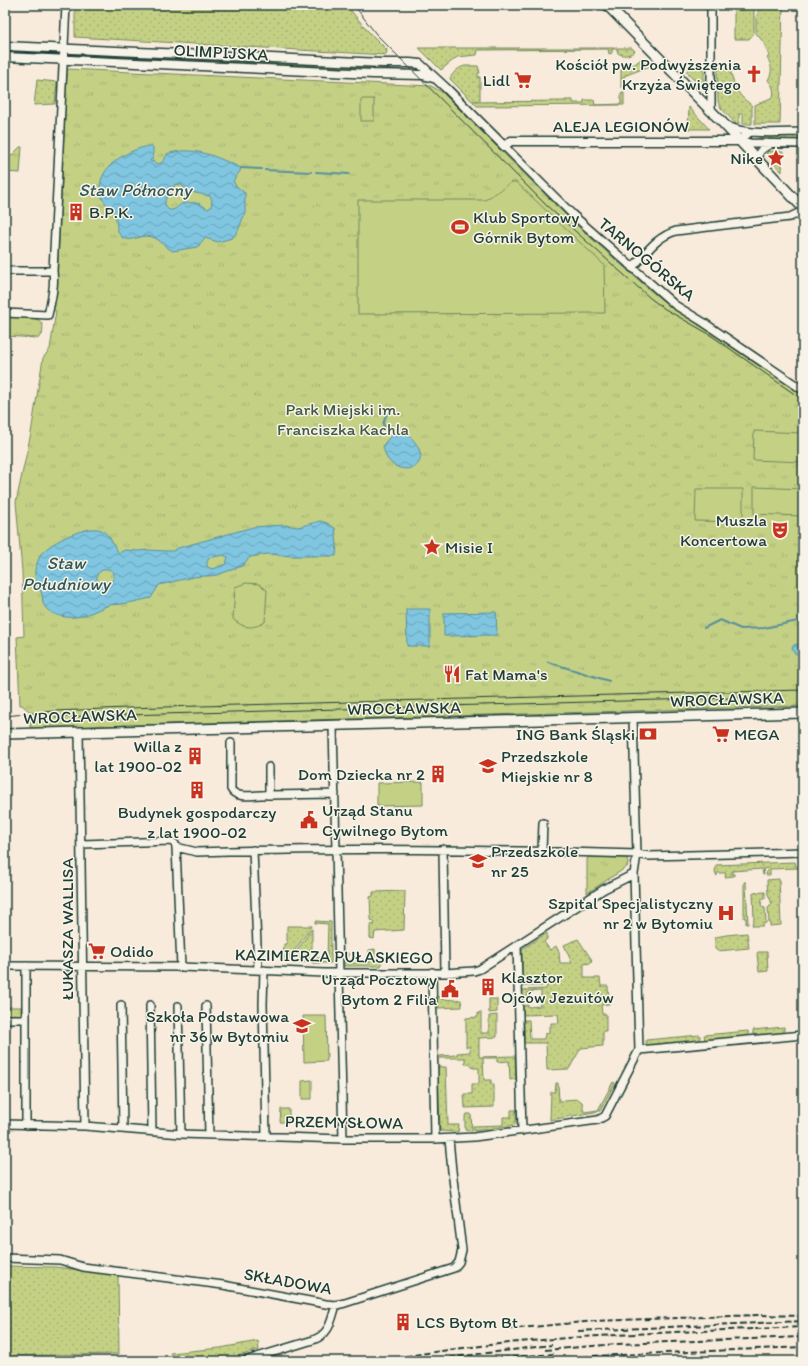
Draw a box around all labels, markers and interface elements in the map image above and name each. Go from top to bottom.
street label: OLIMPIJSKA [173,40,269,64]
place label: Kościół pw. Podwyższenia Krzyża Świętego [555,54,741,94]
church icon: Kościół pw. Podwyższenia Krzyża Świętego [744,64,764,84]
place label: Lidl [483,70,510,90]
supermarket icon: Lidl [513,70,533,90]
street label: ALEJA LEGIONÓW [553,116,690,136]
place label: Nike [730,148,763,168]
place icon: Nike [766,148,786,168]
water label: Staw Północny [78,179,194,201]
building icon: B.P.K. [66,202,86,222]
place label: B.P.K. [89,202,133,222]
place label: Klub Sportowy Górnik Bytom [473,207,579,247]
street label: TARNOGÓRSKA [595,213,699,305]
sports icon: Klub Sportowy Górnik Bytom [450,217,470,237]
park label: Park Miejski im. Franciszka Kachla [277,399,409,439]
place label: Muszla Koncertowa [680,510,767,550]
theatre icon: Muszla Koncertowa [770,520,790,540]
place icon: Misie I [422,537,442,557]
place label: Misie I [445,537,493,557]
water label: Staw Południowy [22,552,113,595]
restaurant icon: Fat Mama's [442,664,462,684]
place label: Fat Mama's [465,664,548,684]
street label: WROCŁAWSKA [670,687,784,711]
street label: WROCŁAWSKA [347,697,461,719]
street label: WROCŁAWSKA [23,704,137,728]
place label: ING Bank Śląski [516,724,635,744]
bank icon: ING Bank Śląski [638,724,658,744]
supermarket icon: MEGA [711,724,731,744]
place label: MEGA [734,724,779,744]
place label: Willa z lat 1900-02 [94,736,182,776]
building icon: Willa z lat 1900-02 [185,746,205,766]
place label: Przedszkole Miejskie nr 8 [501,746,593,786]
school or university icon: Przedszkole Miejskie nr 8 [478,756,498,776]
place label: Dom Dziecka nr 2 [298,764,425,784]
building icon: Dom Dziecka nr 2 [428,764,448,784]
building icon: Budynek gospodarczy z lat 1900-02 [187,780,207,800]
place label: Urząd Stanu Cywilnego Bytom [322,800,448,840]
place label: Budynek gospodarczy z lat 1900-02 [118,802,276,842]
public building icon: Urząd Stanu Cywilnego Bytom [299,810,319,830]
place label: Przedszkole nr 25 [491,841,578,881]
school or university icon: Przedszkole nr 25 [468,851,488,871]
street label: ŁUKASZA WALLISA [57,858,77,1000]
place label: Szpital Specjalistyczny nr 2 w Bytomiu [548,893,714,933]
hospital icon: Szpital Specjalistyczny nr 2 w Bytomiu [716,903,736,923]
supermarket icon: Odido [87,941,107,961]
place label: Odido [110,941,154,961]
street label: KAZIMIERZA PUŁASKIEGO [235,944,433,968]
place label: Klasztor Ojców Jezuitów [501,967,614,1007]
place label: Urząd Pocztowy Bytom 2 Filia [321,969,437,1009]
building icon: Klasztor Ojców Jezuitów [478,977,498,997]
public building icon: Urząd Pocztowy Bytom 2 Filia [440,979,460,999]
place label: Szkoła Podstawowa nr 36 w Bytomiu [146,1006,290,1046]
school or university icon: Szkoła Podstawowa nr 36 w Bytomiu [292,1016,312,1036]
street label: PRZEMYSŁOWA [285,1111,403,1133]
street label: SKŁADOWA [243,1263,334,1299]
building icon: LCS Bytom Bt [393,1312,413,1332]
place label: LCS Bytom Bt [416,1312,518,1332]

